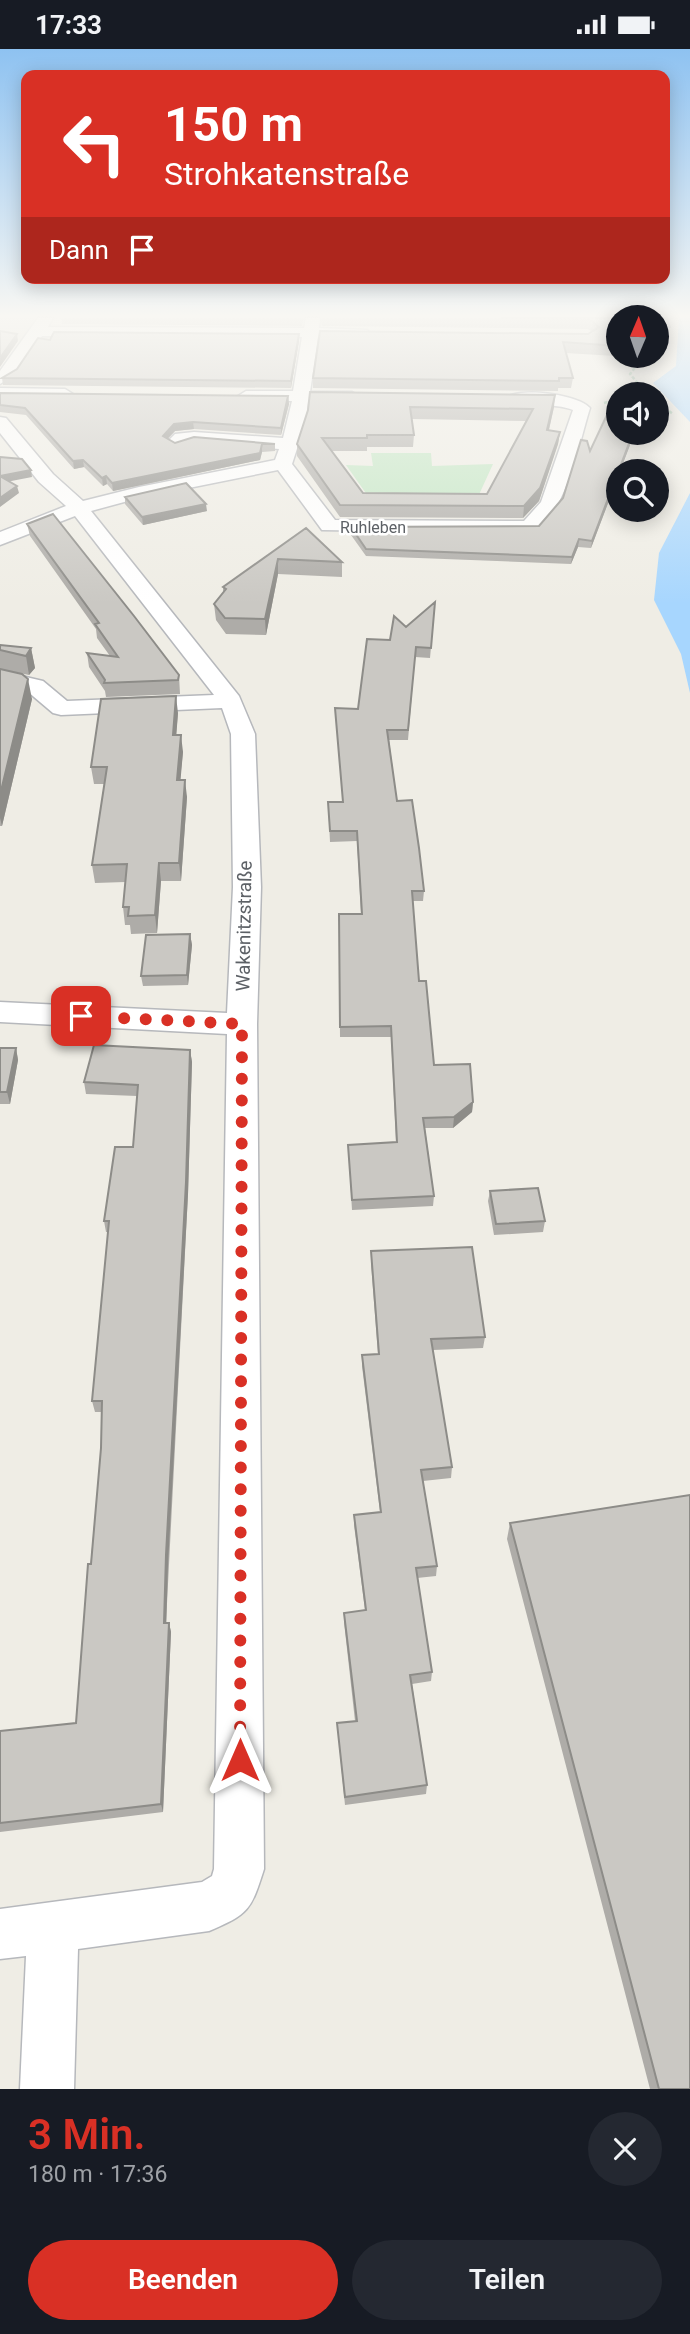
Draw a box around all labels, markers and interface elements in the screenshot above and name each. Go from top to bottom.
text: 17:33 [35,10,102,40]
text: 150 m [164,96,303,153]
icon: left [49,98,140,189]
text: Strohkatenstraße [164,155,409,193]
icon: arrive [123,231,161,269]
text: Dann [49,235,109,265]
north arrow [606,305,668,367]
map controls [606,305,669,522]
button: sound [606,382,669,445]
button: search [606,459,669,522]
street label: Ruhleben [340,518,406,537]
street label: Wakenitzstraße [231,860,257,992]
pin [51,986,111,1046]
icon: arrive [62,997,100,1035]
position arrow [203,1723,277,1797]
text: 3 Min. [28,2110,146,2159]
button: close [588,2112,662,2186]
text: 180 m · 17:36 [28,2161,167,2188]
button: Beenden [28,2240,338,2320]
button: Teilen [352,2240,662,2320]

